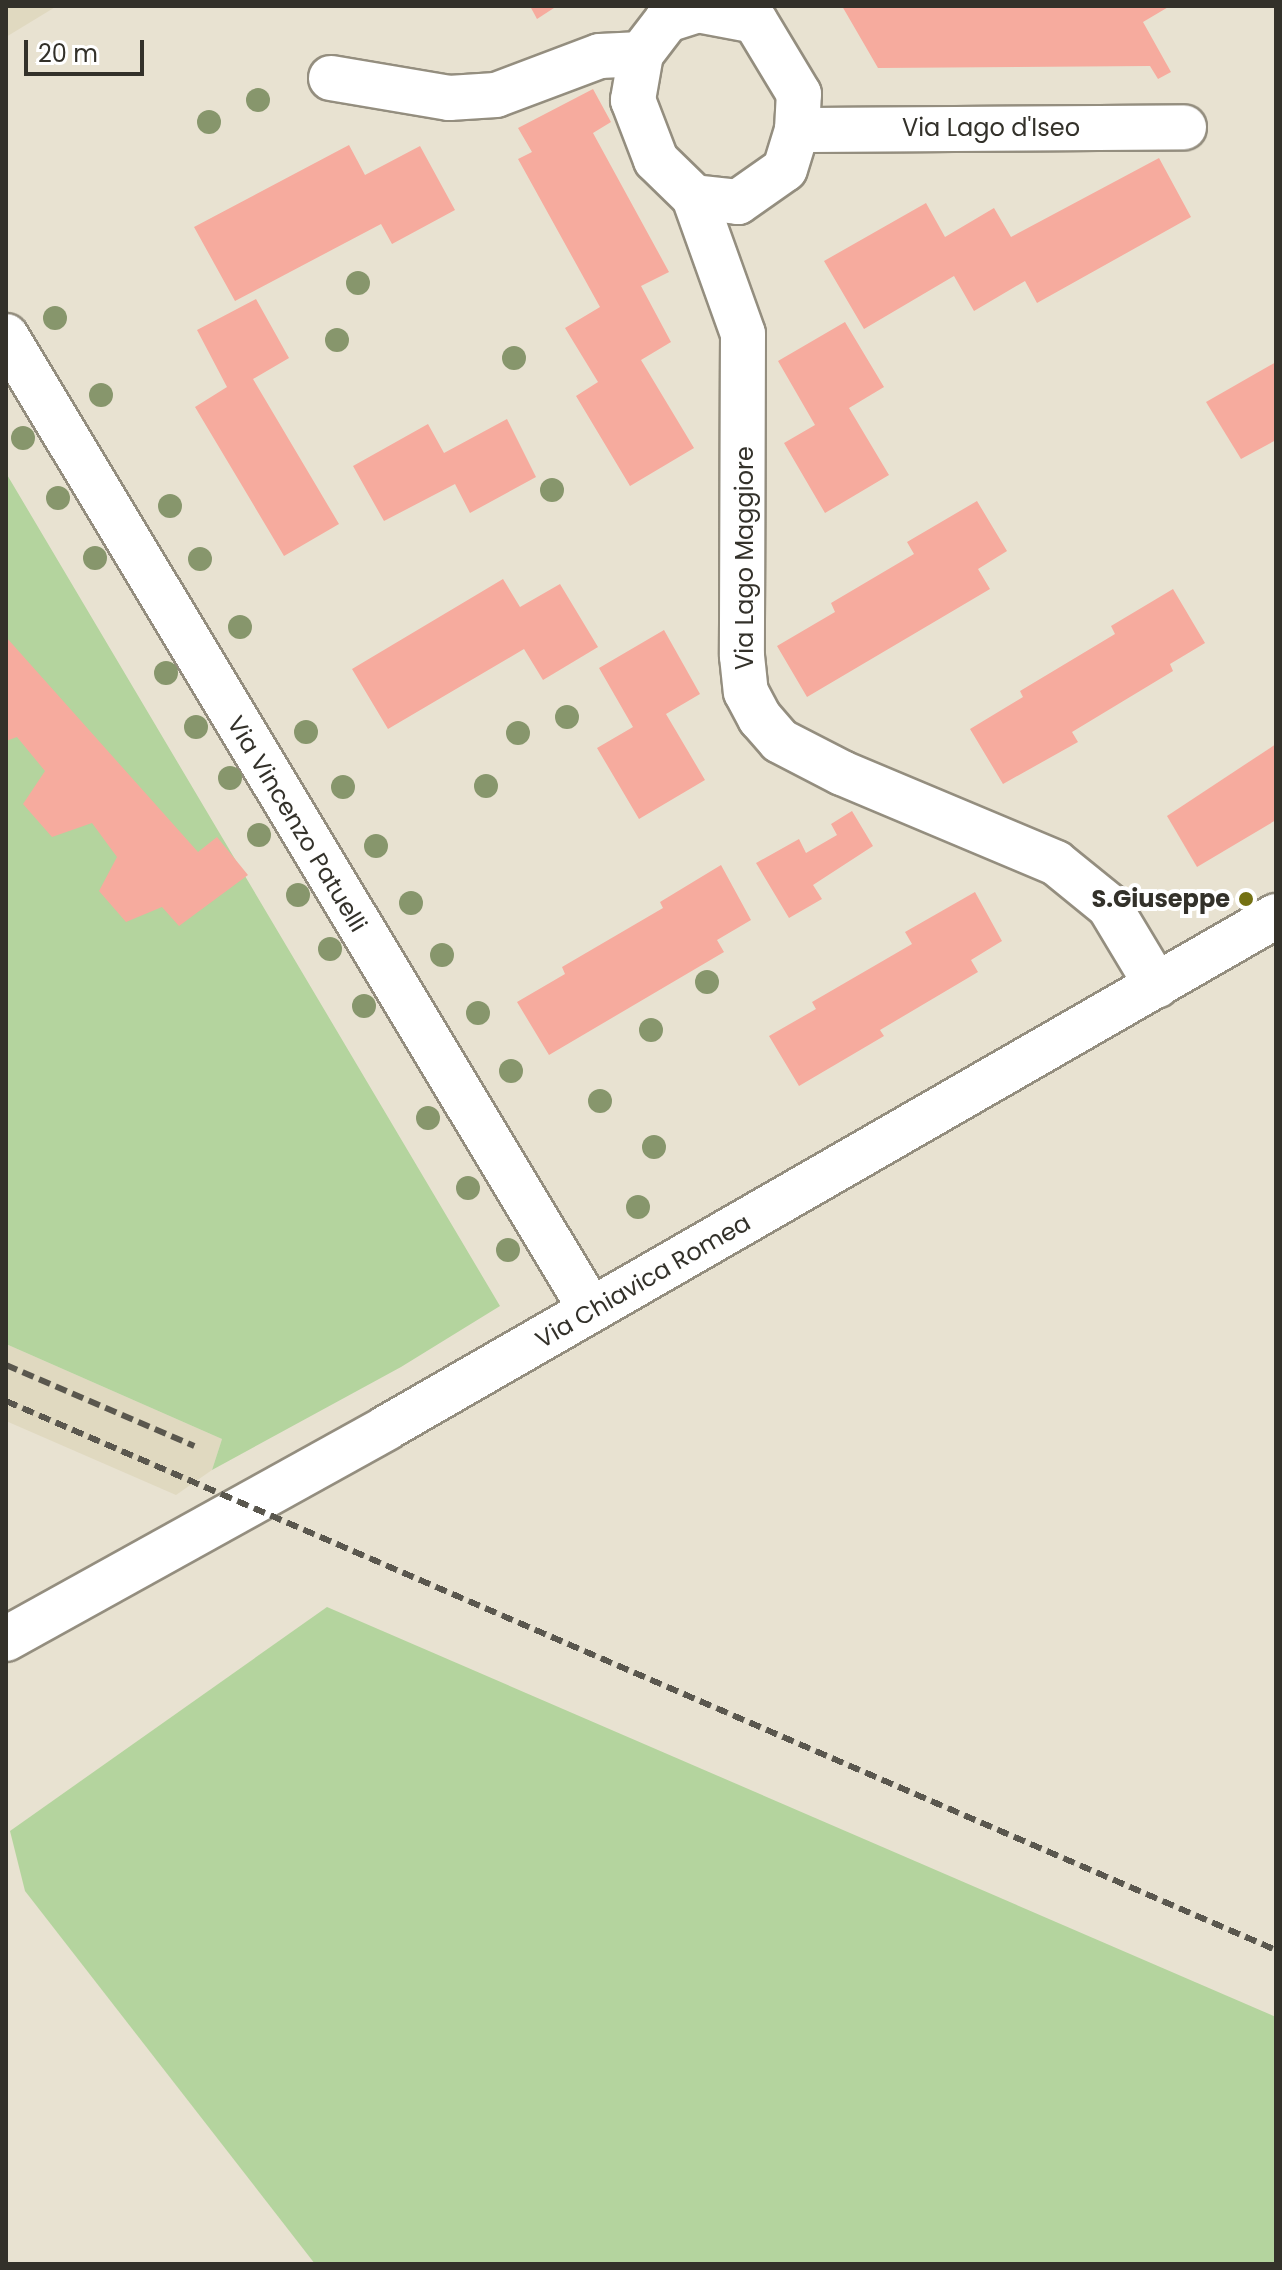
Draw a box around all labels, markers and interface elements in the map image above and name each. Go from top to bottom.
scale bar [28,24,148,74]
text: 20 m [38,37,98,70]
street label: Via Lago d'Iseo [902,114,1080,142]
street label: Via Lago Maggiore [731,446,759,670]
street label: Via Vincenzo Patuelli [221,711,373,937]
place label: S.Giuseppe [1091,885,1230,913]
marker: S.Giuseppe [1237,890,1255,908]
street label: Via Chiavica Romea [531,1208,755,1354]

